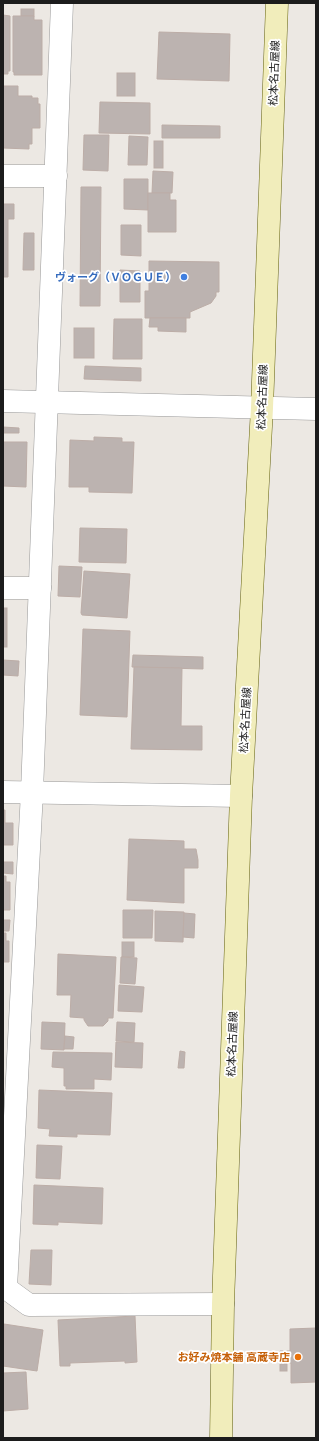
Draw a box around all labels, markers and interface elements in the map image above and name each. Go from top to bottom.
street label: 松本名古屋線 [265,40,283,106]
place label: ヴォーグ（ＶＯＧＵＥ） [55,269,176,285]
marker: ヴォーグ（ＶＯＧＵＥ） [179,272,189,282]
street label: 松本名古屋線 [253,364,271,430]
street label: 松本名古屋線 [235,687,255,753]
street label: 松本名古屋線 [223,1011,241,1077]
place label: お好み焼本舗 高蔵寺店 [178,1349,290,1365]
marker: お好み焼本舗 高蔵寺店 [293,1352,303,1362]

